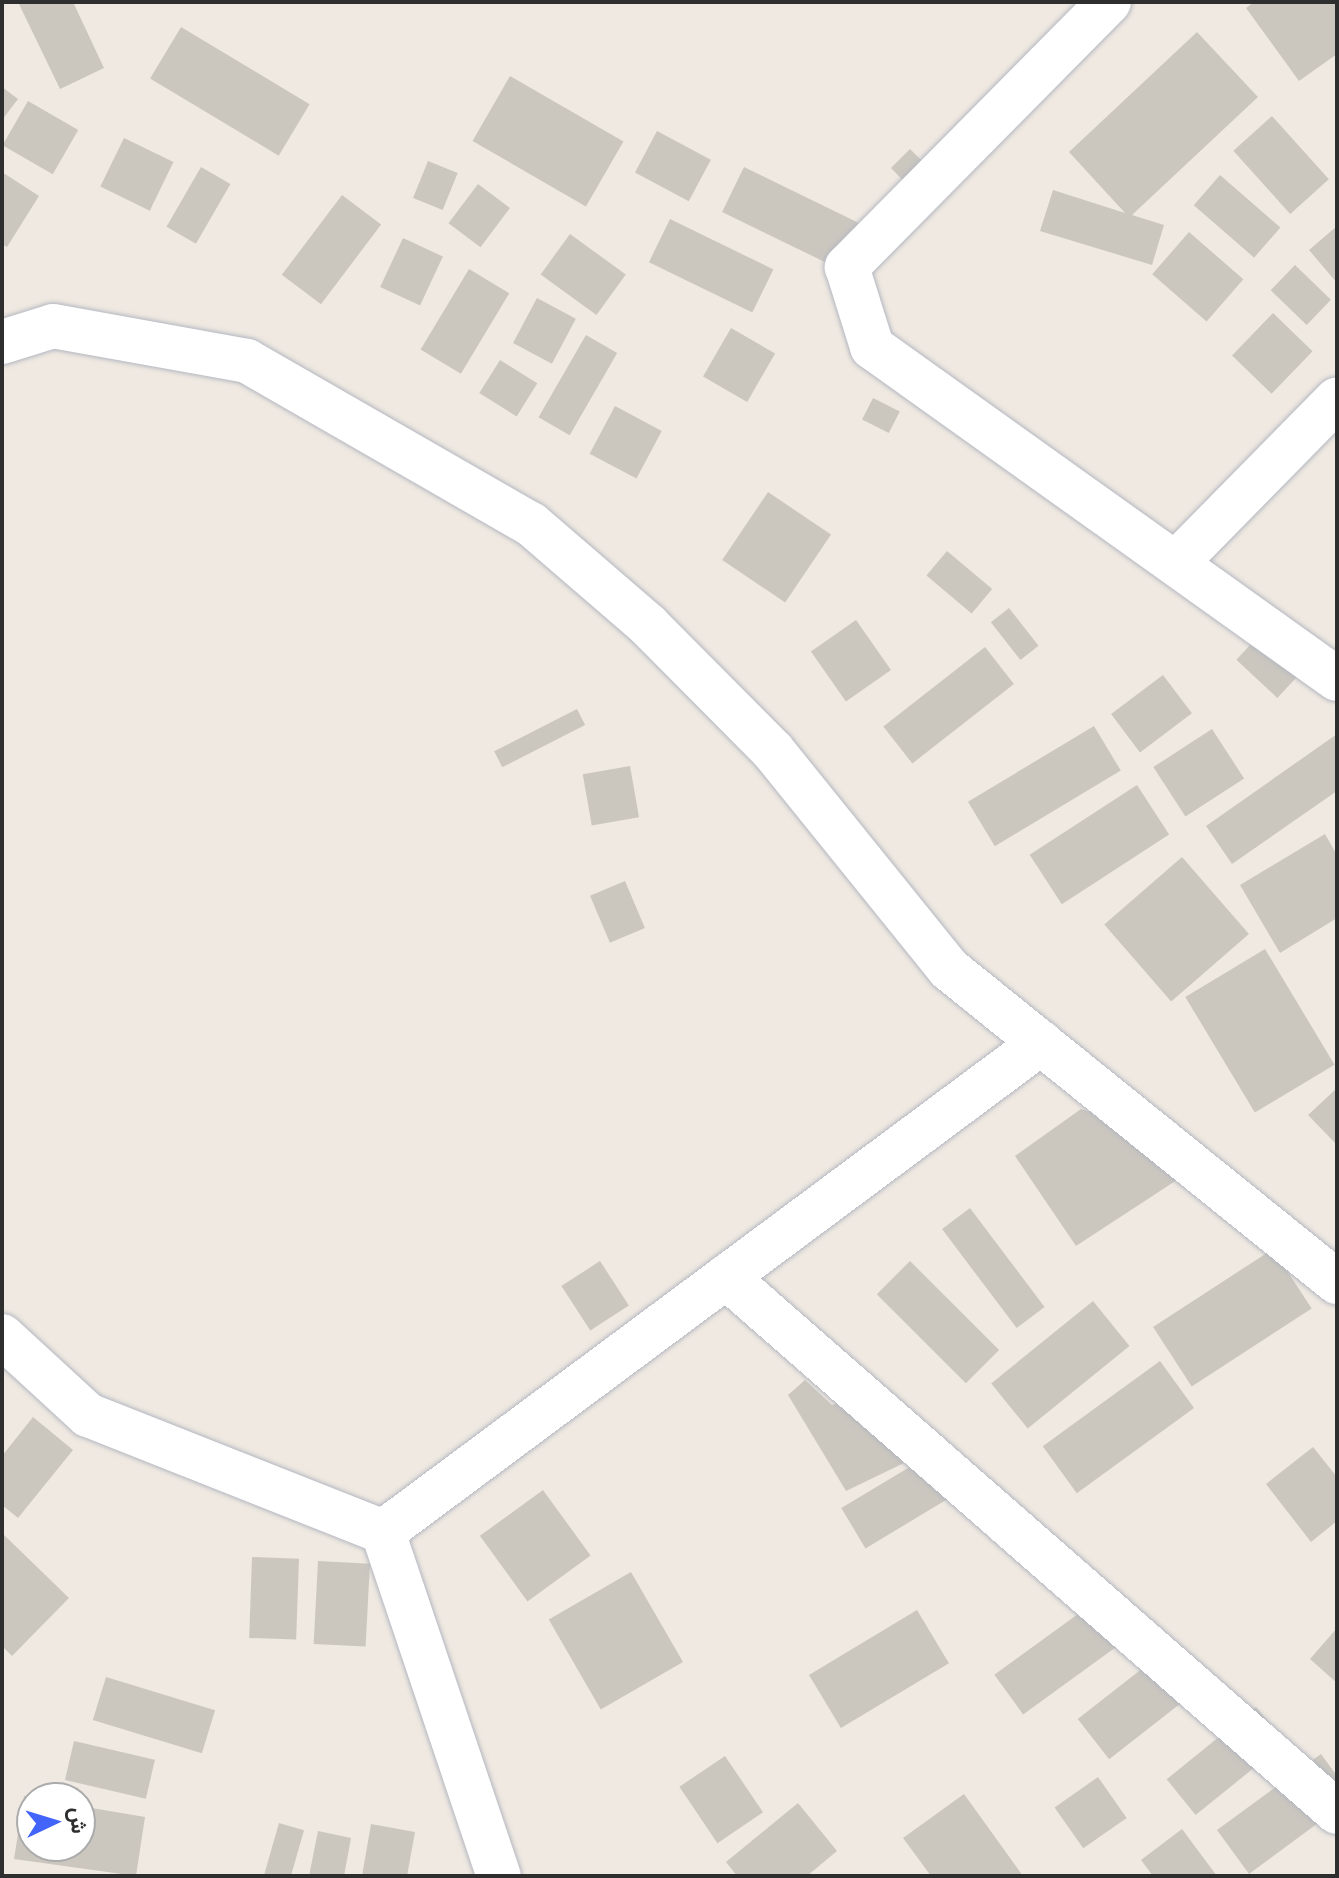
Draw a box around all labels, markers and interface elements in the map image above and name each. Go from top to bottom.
north arrow [16,1782,96,1862]
text: ش [65,1806,92,1834]

